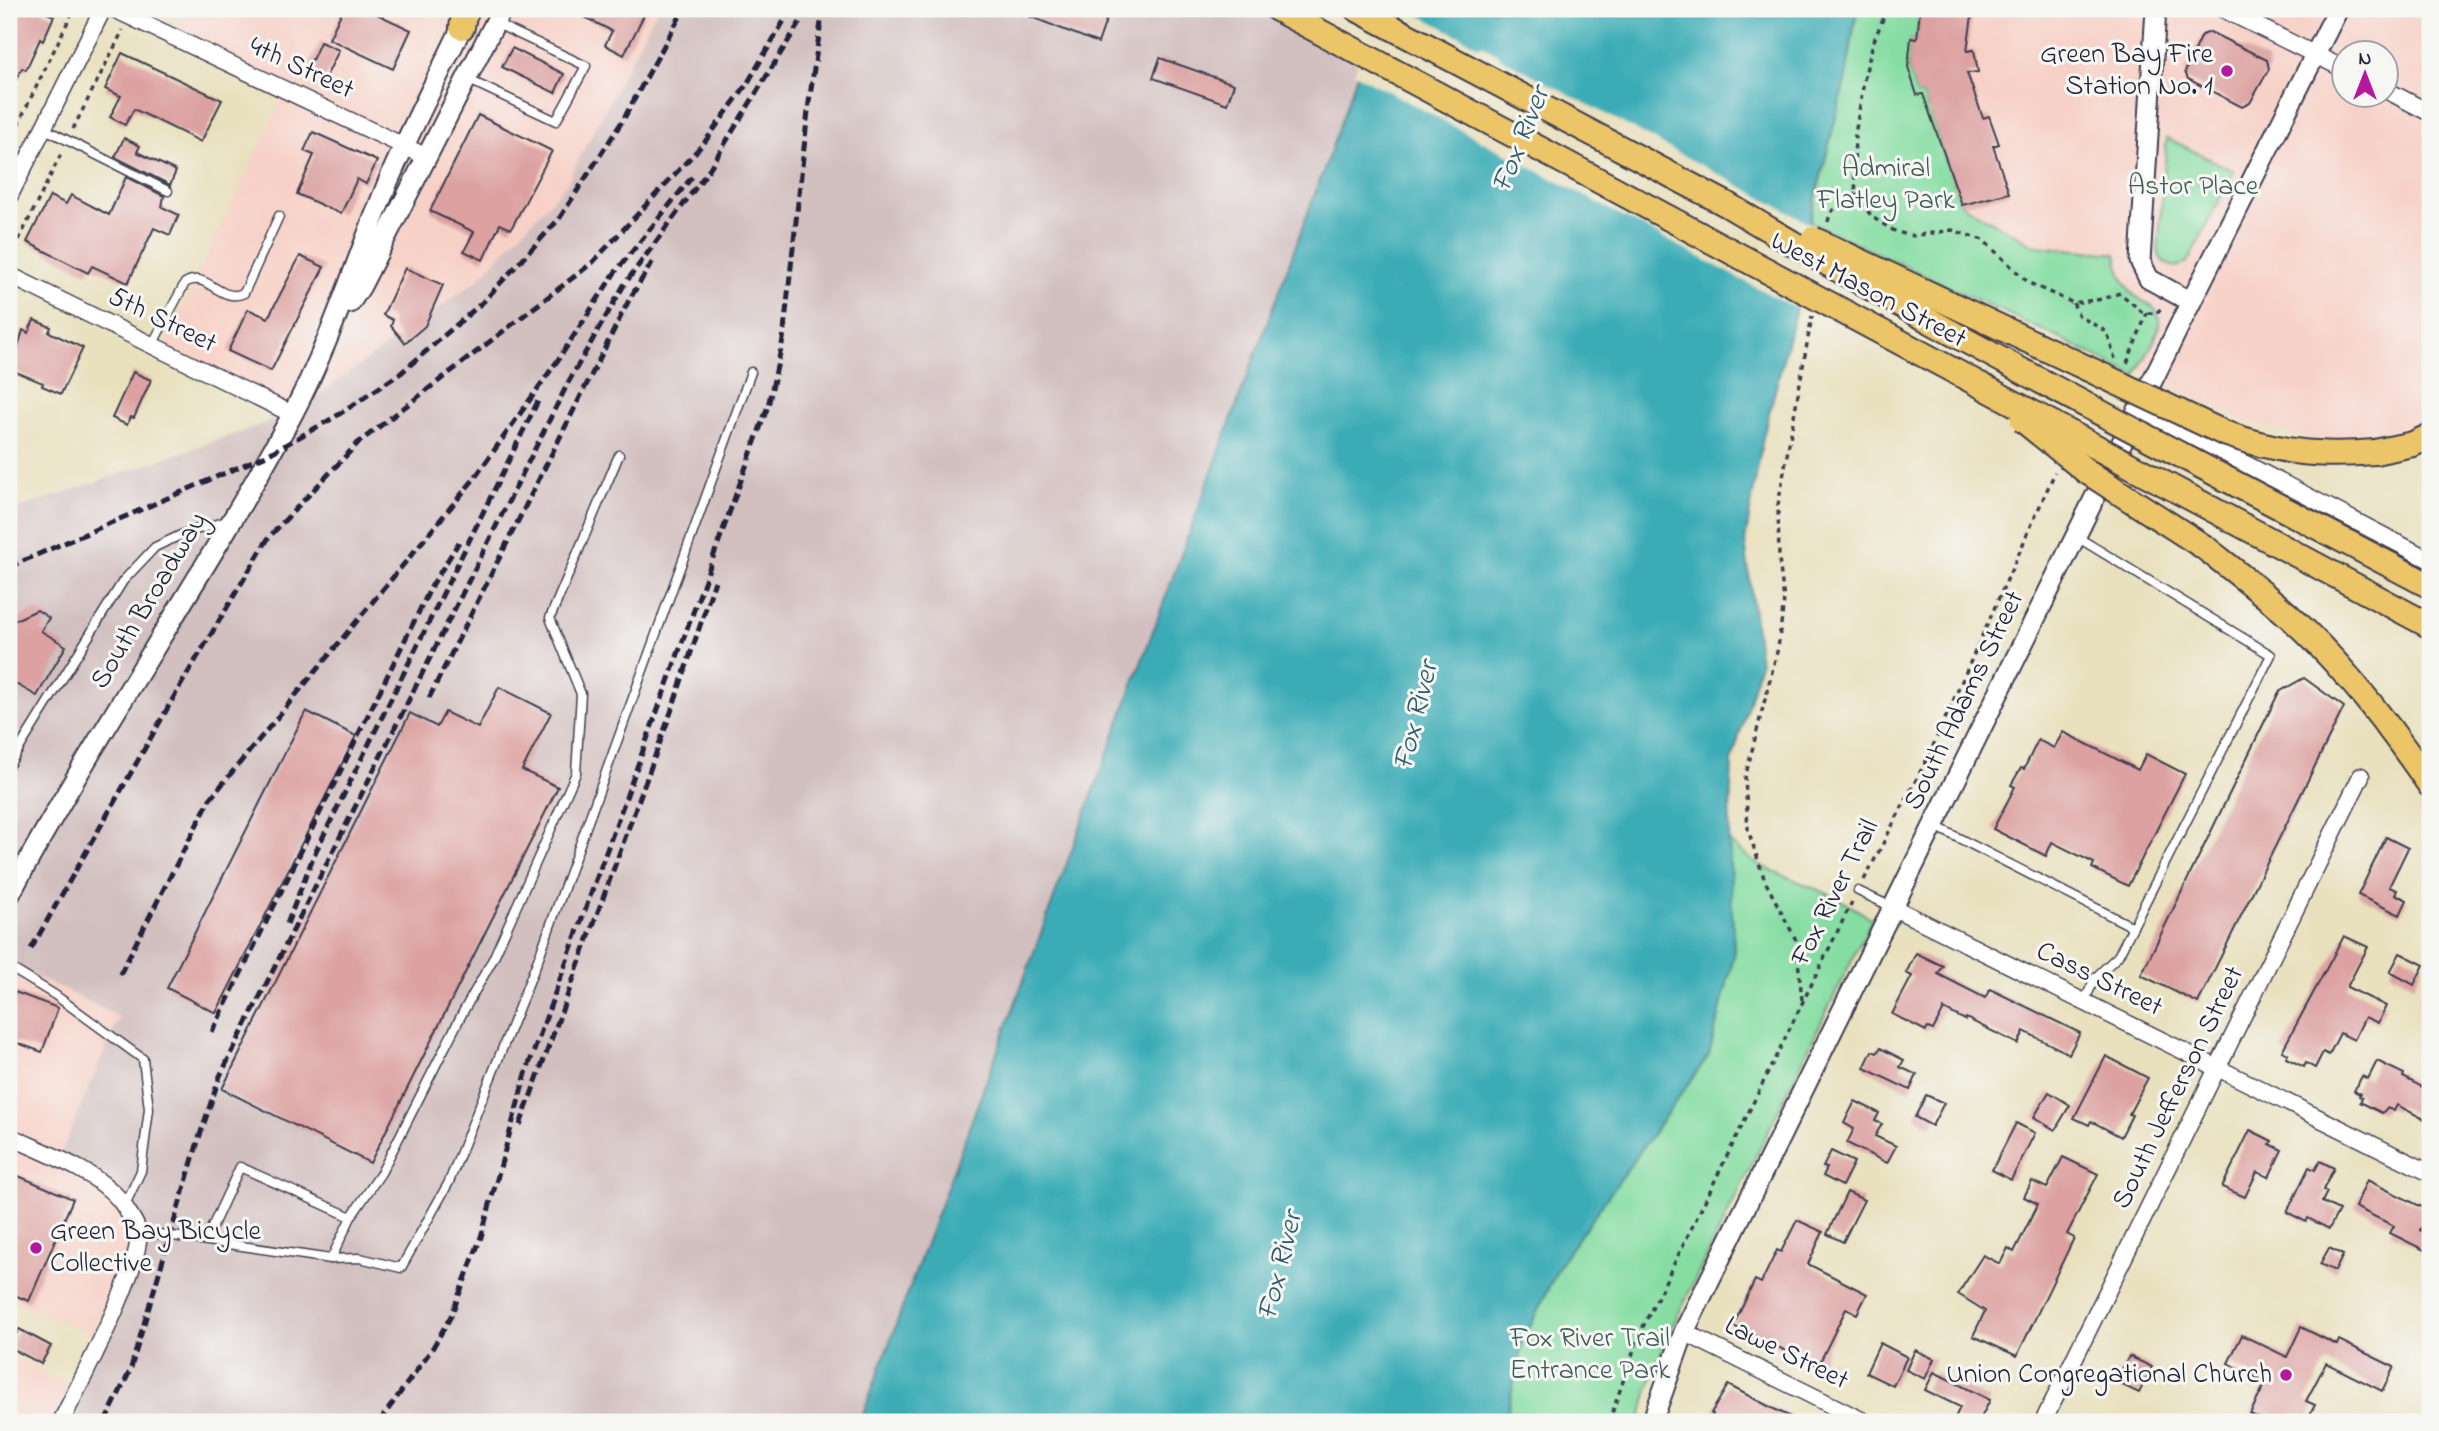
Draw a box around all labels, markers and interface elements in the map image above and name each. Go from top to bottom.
street label: 4th Street [242,27,360,111]
place label: Green Bay Fire Station No. 1 [2040,35,2213,108]
north arrow [2330,38,2400,108]
text: N [2359,46,2372,73]
marker: Green Bay Fire Station No. 1 [2219,63,2235,79]
water label: Fox River [1481,77,1564,199]
park label: Admiral Flatley Park [1816,149,1956,222]
park label: Astor Place [2128,167,2259,208]
street label: West Mason Street [1762,222,1974,360]
street label: 5th Street [101,277,223,365]
street label: South Broadway [81,505,219,697]
street label: South Adams Street [1894,584,2036,818]
water label: Fox River [1382,653,1453,775]
street label: Fox River Trail [1781,813,1891,974]
street label: Cass Street [2029,932,2169,1028]
street label: South Jefferson Street [2102,960,2256,1216]
water label: Fox River [1246,1203,1317,1325]
place label: Green Bay Bicycle Collective [50,1212,262,1285]
marker: Green Bay Bicycle Collective [28,1240,44,1256]
street label: Lawe Street [1717,1306,1855,1402]
park label: Fox River Trail Entrance Park [1509,1319,1671,1392]
place label: Union Congregational Church [1946,1355,2272,1396]
marker: Union Congregational Church [2278,1367,2294,1383]

